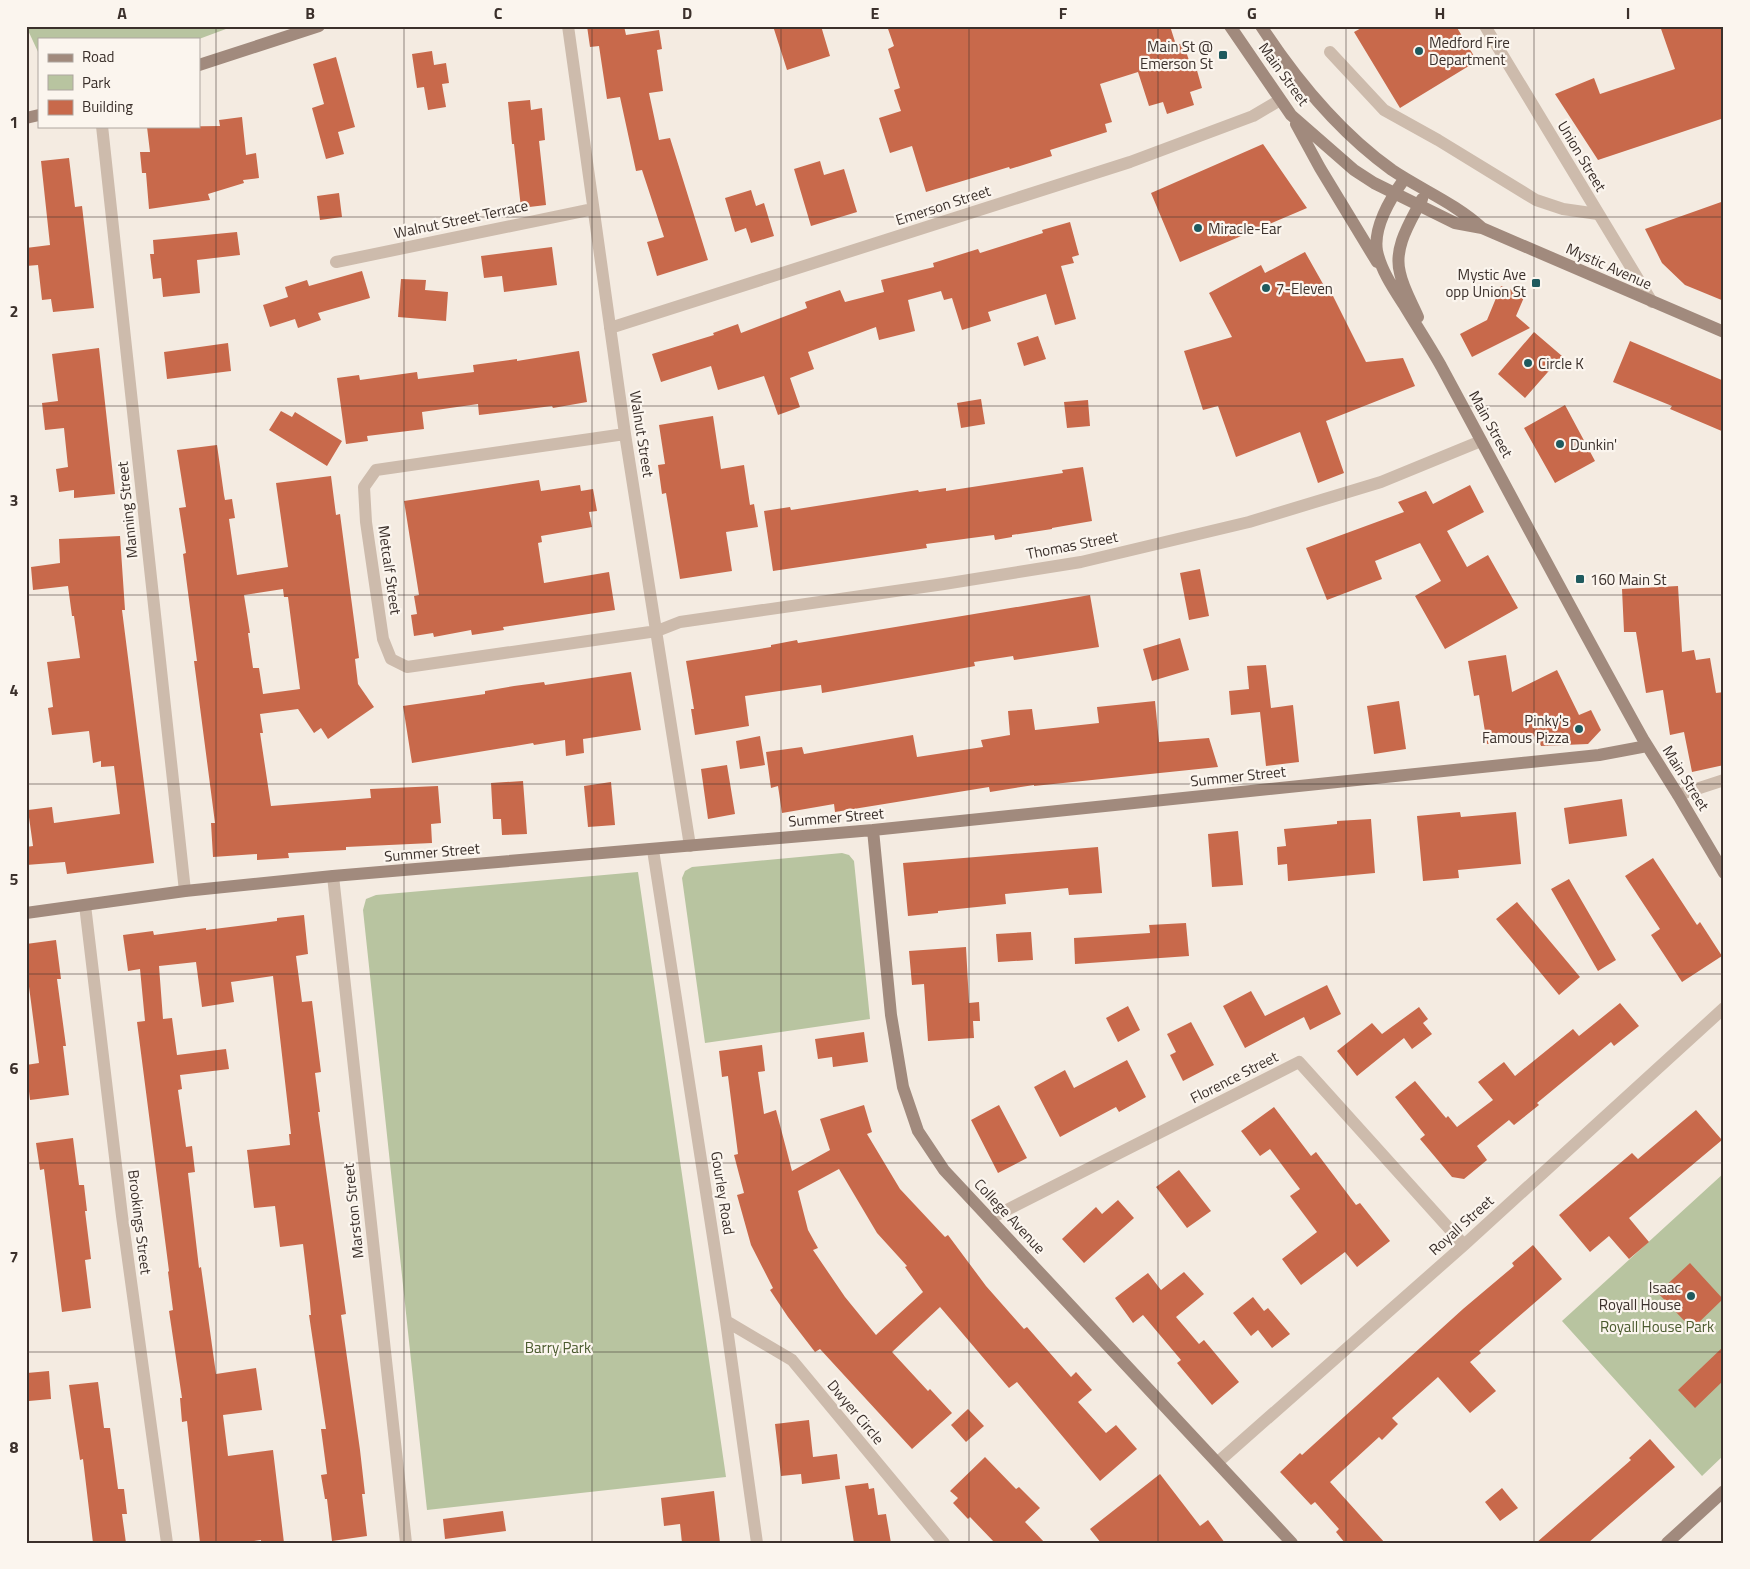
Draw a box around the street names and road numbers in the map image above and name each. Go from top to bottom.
street label: Main Street [1253,38,1315,111]
street label: Union Street [1552,116,1613,196]
street label: Emerson Street [893,179,994,231]
street label: Walnut Street Terrace [392,194,530,244]
street label: Mystic Avenue [1562,237,1656,295]
street label: Main Street [1463,386,1519,462]
street label: Walnut Street [624,389,660,480]
street label: Manning Street [110,460,144,560]
street label: Metcalf Street [372,524,408,617]
street label: Thomas Street [1024,525,1120,565]
street label: Main Street [1657,741,1716,816]
street label: Summer Street [1189,759,1288,792]
street label: Summer Street [787,801,886,833]
street label: Summer Street [383,836,482,868]
street label: Florence Street [1186,1045,1283,1109]
street label: Gourley Road [705,1150,741,1236]
street label: Marston Street [336,1162,369,1260]
street label: Brookings Street [122,1168,158,1276]
street label: College Avenue [969,1173,1051,1259]
street label: Royall Street [1423,1189,1499,1260]
street label: Dwyer Circle [822,1375,890,1449]

